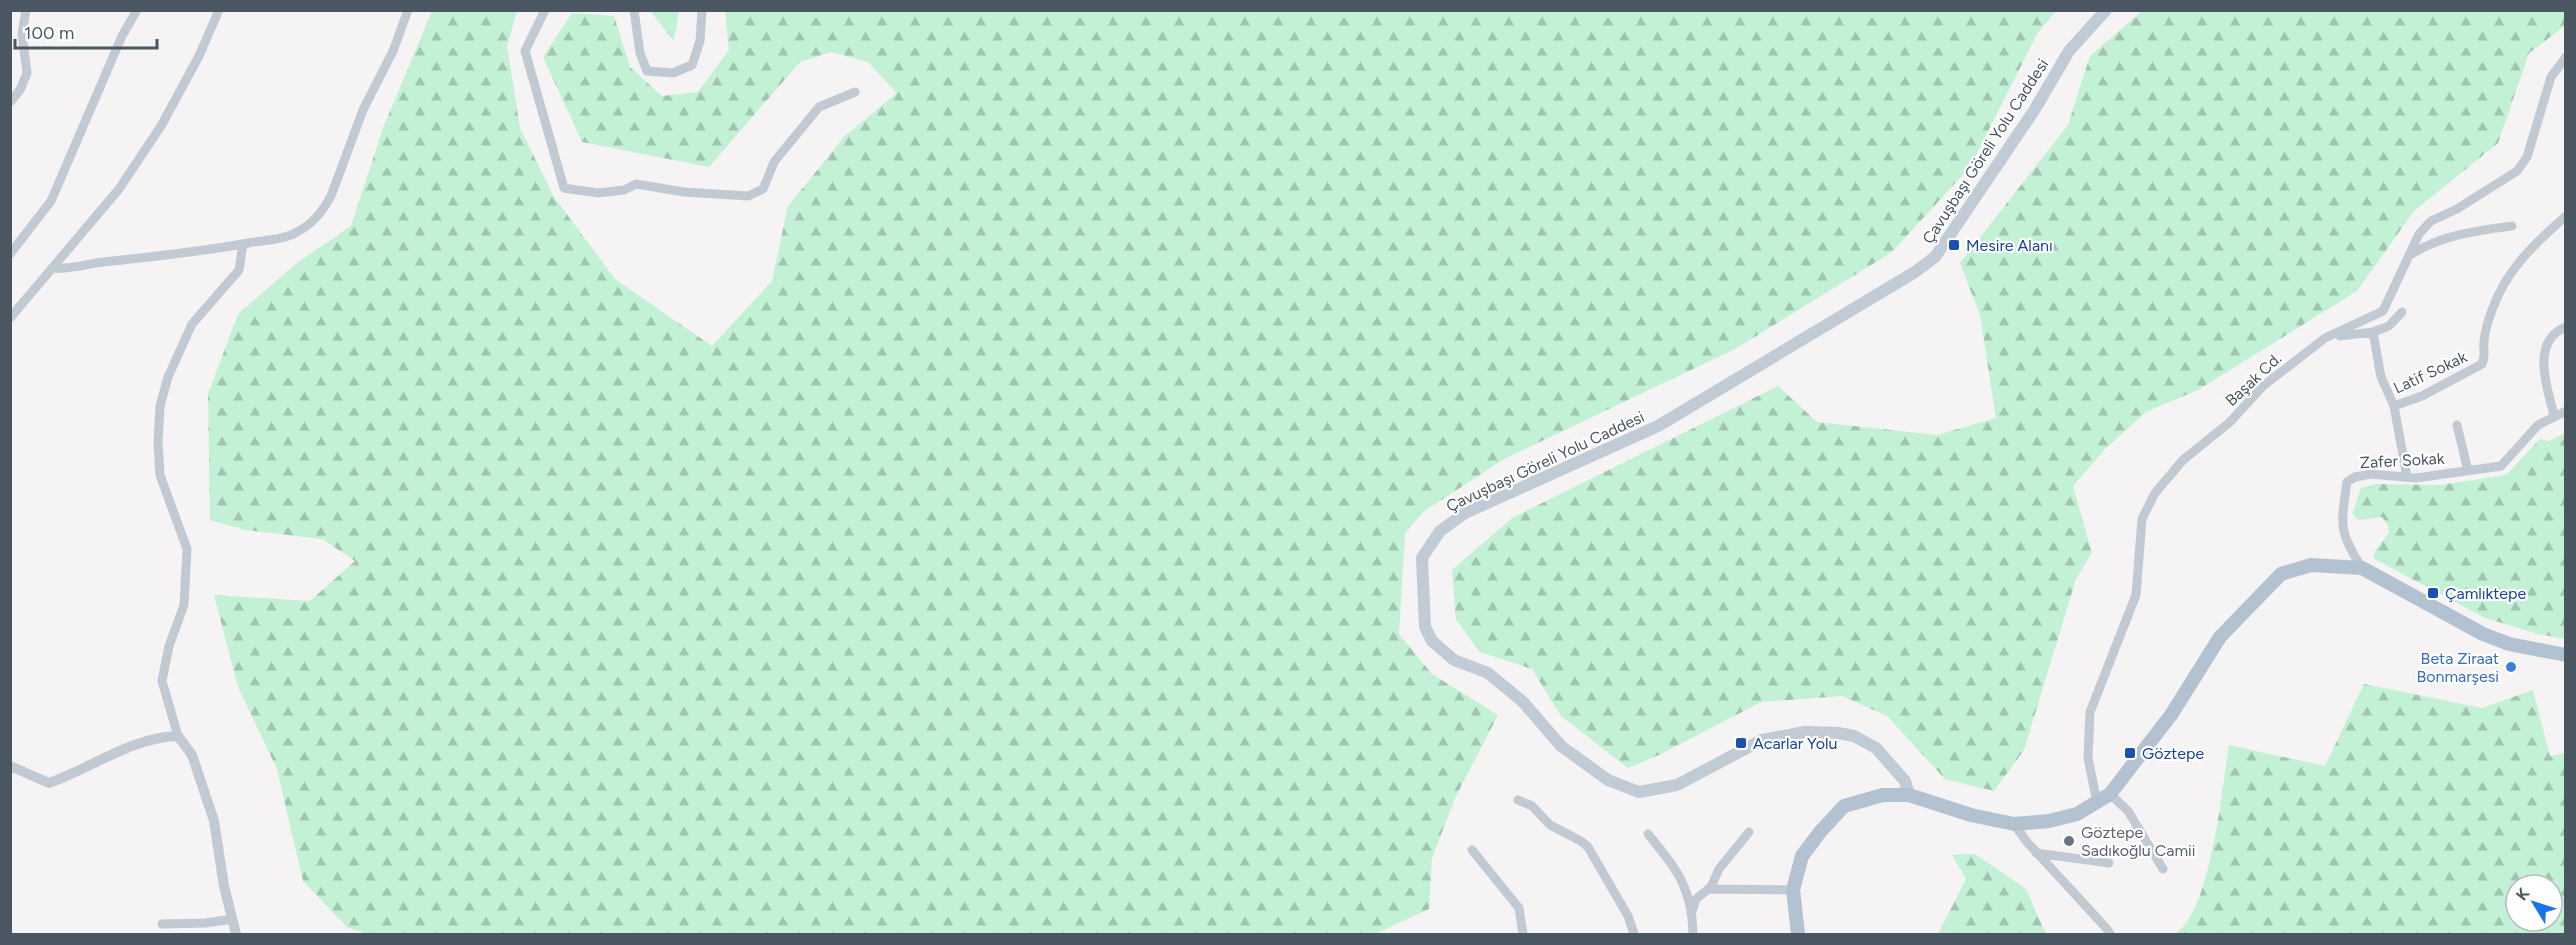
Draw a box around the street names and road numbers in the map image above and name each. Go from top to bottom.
street label: Çavuşbaşı Göreli Yolu Caddesi [1918,55,2052,247]
street label: Latif Sokak [2391,347,2470,398]
street label: Başak Cd. [2221,349,2285,410]
street label: Çavuşbaşı Göreli Yolu Caddesi [1443,407,1647,516]
street label: Zafer Sokak [2359,449,2445,472]

